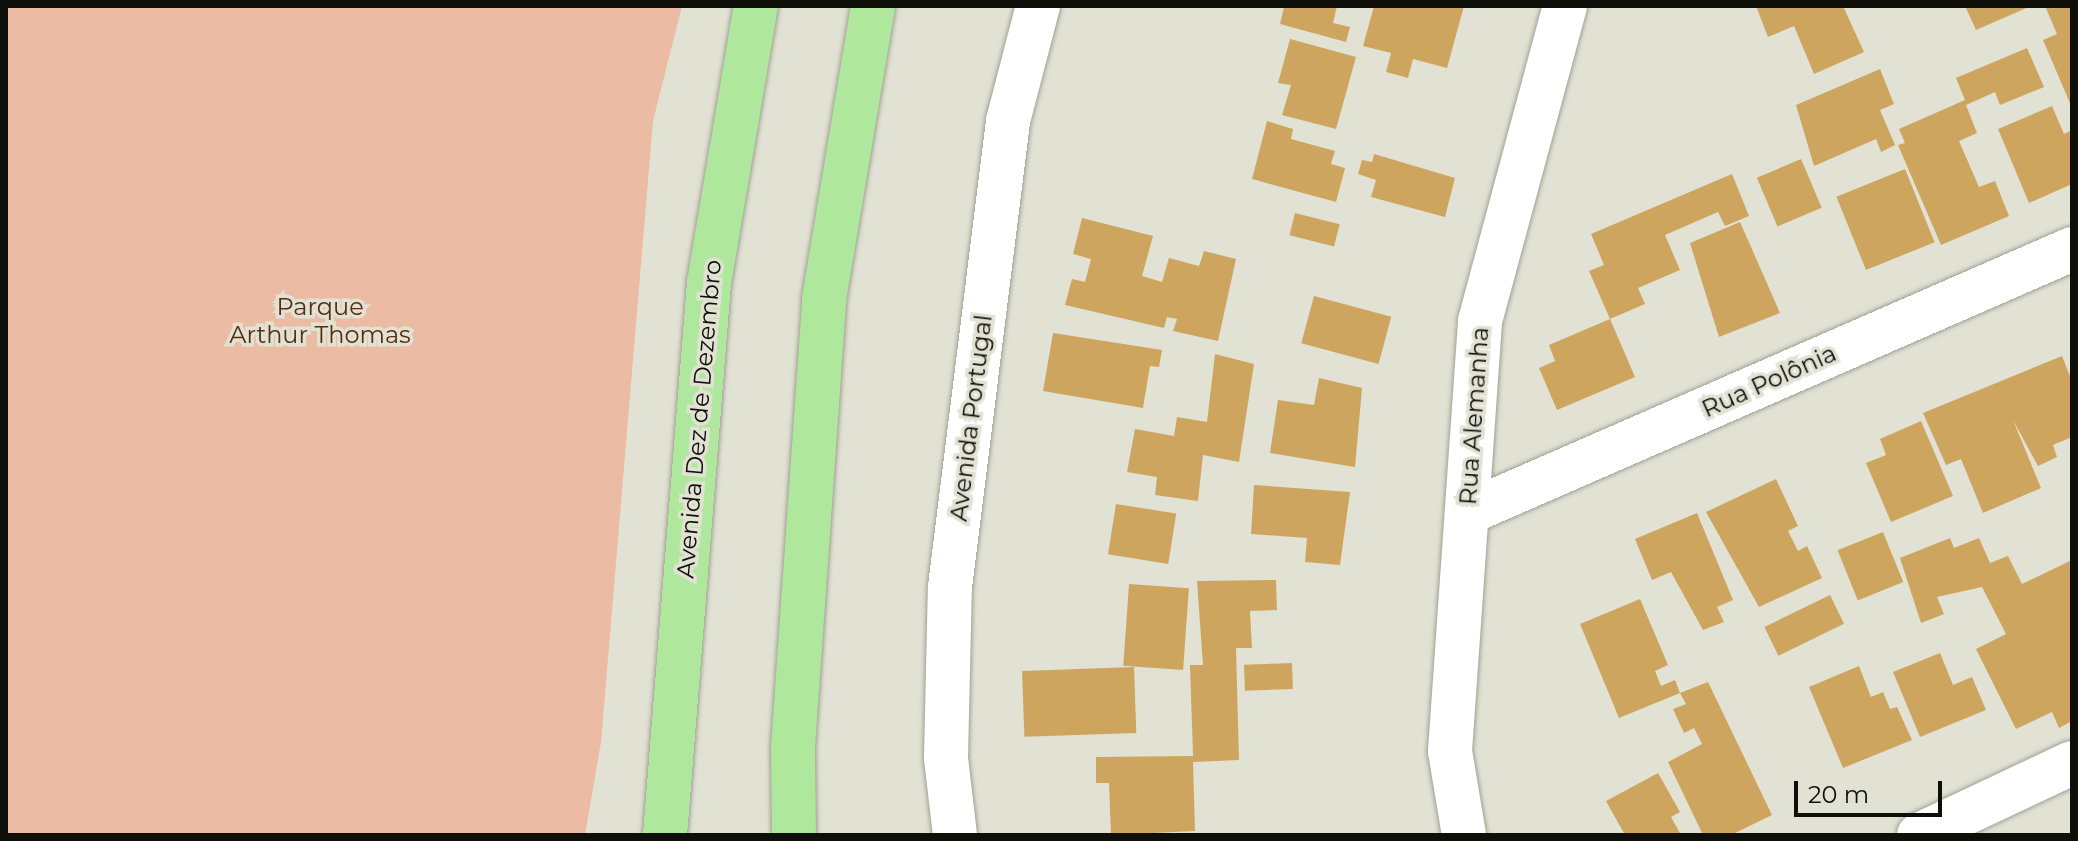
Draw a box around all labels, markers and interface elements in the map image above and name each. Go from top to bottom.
street label: Avenida Dez de Dezembro [671,258,727,580]
park label: Parque Arthur Thomas [229,293,411,349]
street label: Avenida Portugal [944,313,998,523]
street label: Rua Alemanha [1453,326,1495,506]
street label: Rua Polônia [1697,339,1841,423]
scale bar [1798,765,1946,815]
text: 20 m [1808,780,1869,809]

